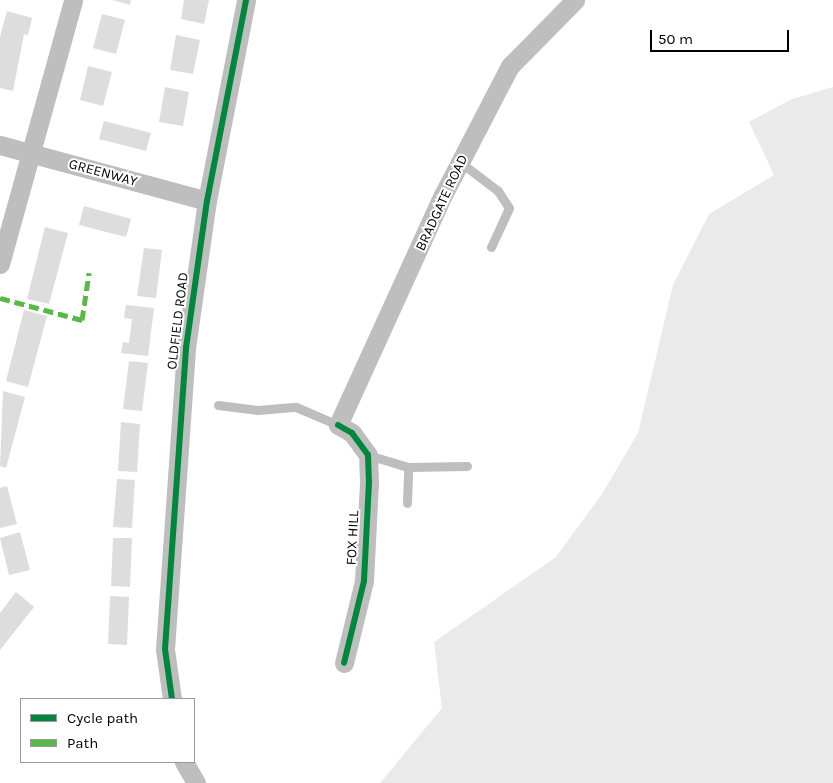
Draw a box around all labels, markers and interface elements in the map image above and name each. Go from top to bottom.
scale bar [653,20,792,52]
text: 50 m [658,30,693,48]
street label: BRADGATE ROAD [412,152,472,254]
street label: GREENWAY [67,156,139,190]
street label: OLDFIELD ROAD [164,271,192,371]
street label: FOX HILL [343,510,363,566]
legend [20,698,195,763]
text: Cycle path [67,709,138,727]
text: Path [67,734,98,752]

